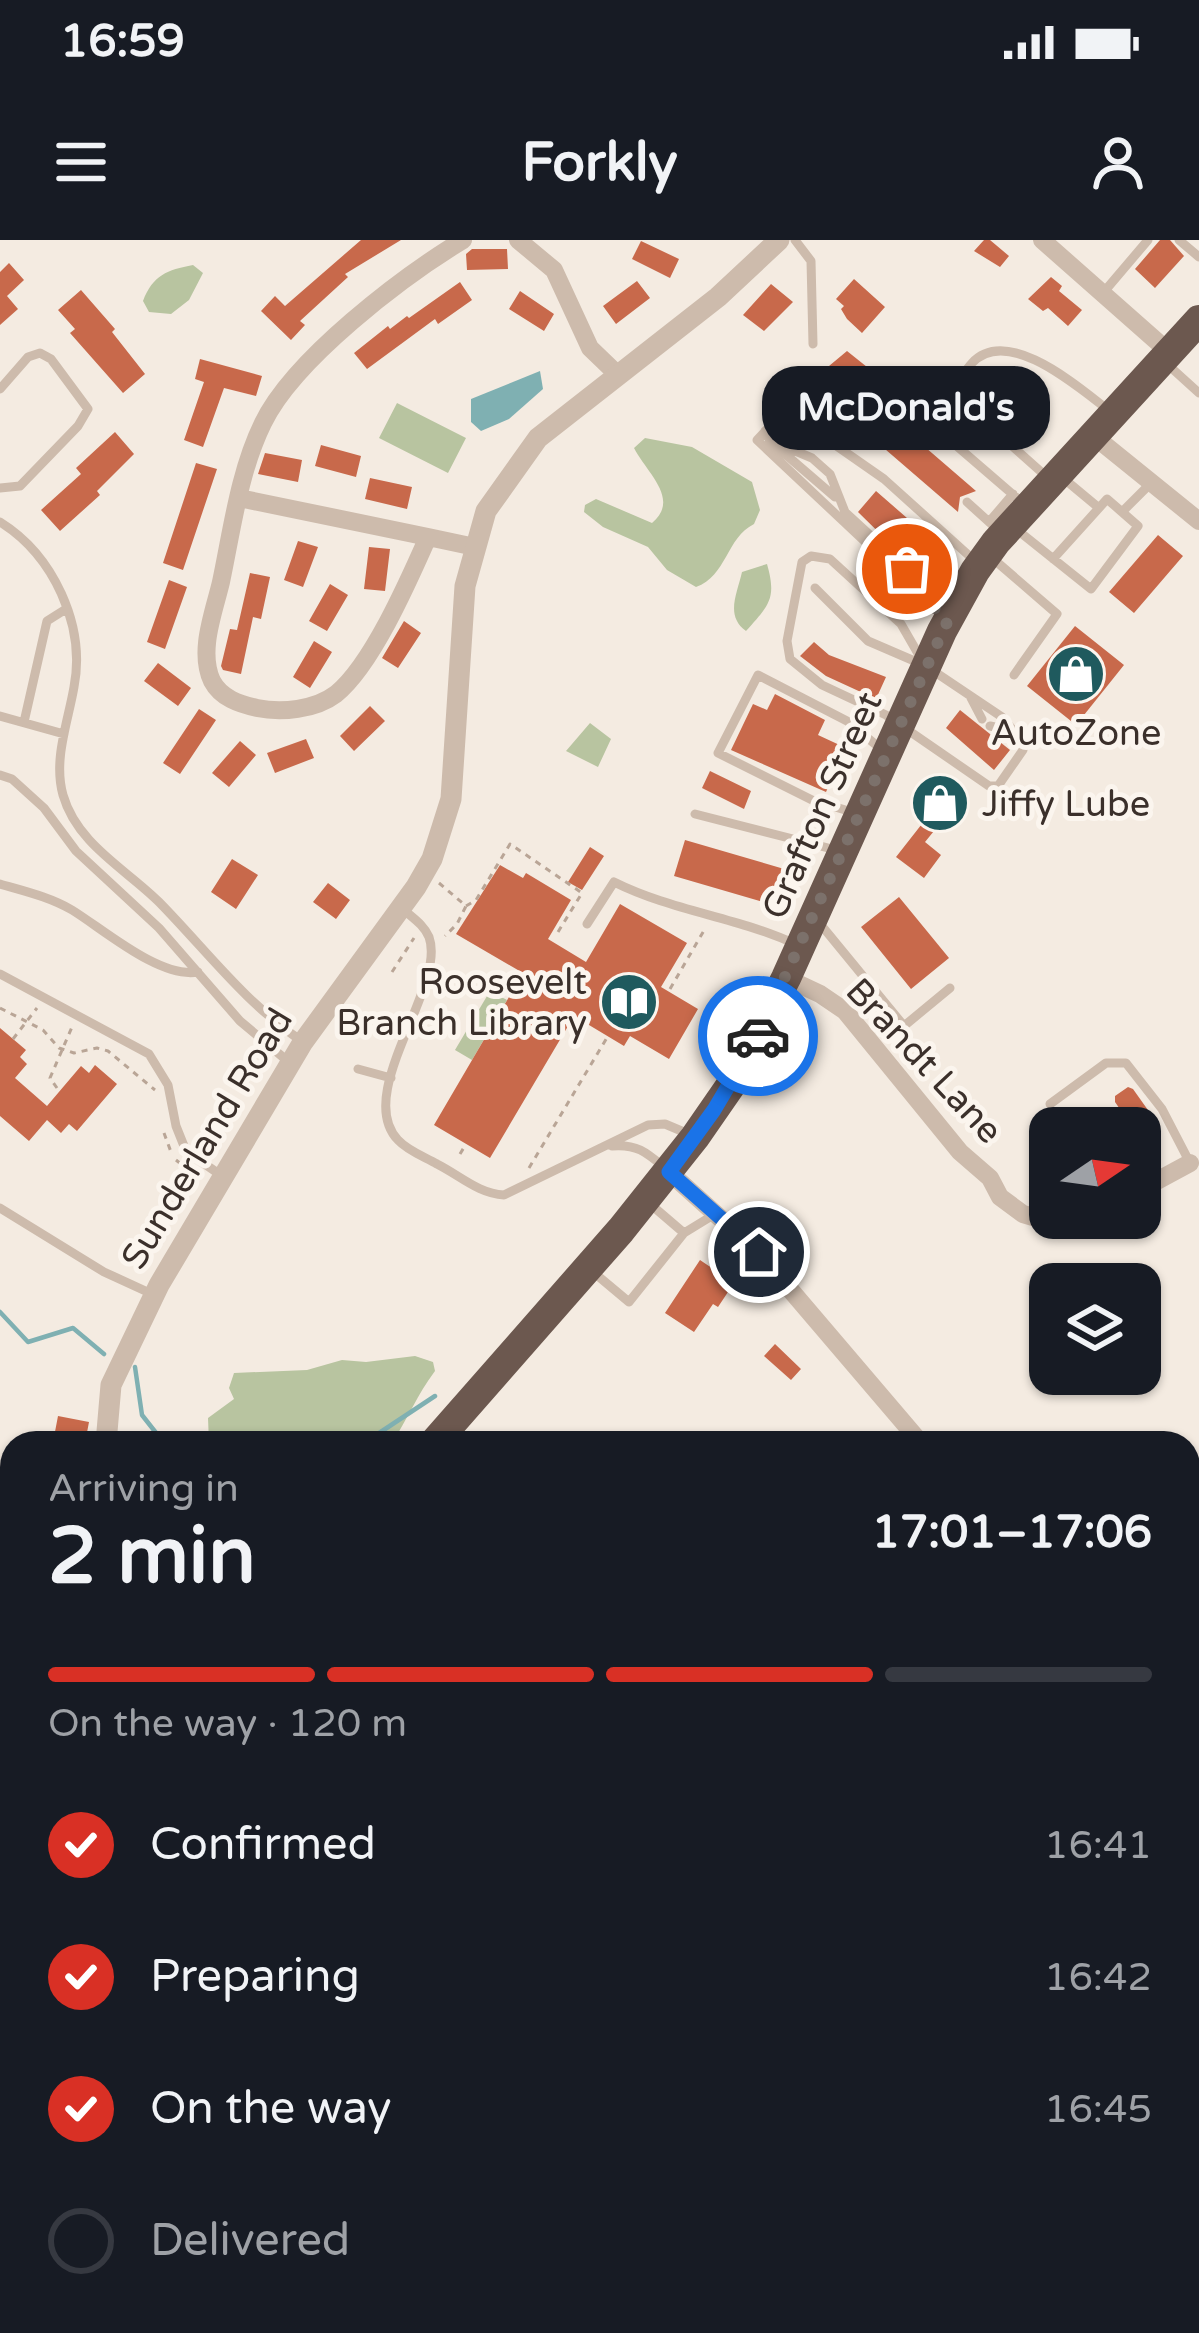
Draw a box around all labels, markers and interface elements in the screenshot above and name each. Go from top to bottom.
text: 16:59 [60,15,185,69]
icon: menu [48,129,114,195]
icon: person [1085,129,1151,195]
text: Forkly [521,130,678,195]
callout: McDonald's [763,365,1051,449]
text: McDonald's [797,384,1015,431]
pin [856,518,958,620]
icon: bag [874,536,940,602]
shop icon: AutoZone [1045,643,1107,705]
street label: Grafton Street [753,686,892,926]
place label: AutoZone [991,712,1161,755]
shop icon: Jiffy Lube [909,772,971,834]
place label: Jiffy Lube [982,783,1150,826]
place label: Roosevelt Branch Library [336,961,587,1045]
street label: Brandt Lane [837,970,1011,1152]
library icon: Roosevelt Branch Library [598,971,660,1033]
courier [698,976,818,1096]
street label: Sunderland Road [113,1001,302,1277]
icon: car [725,1003,791,1069]
north arrow [1029,1107,1161,1239]
map controls [1029,1107,1161,1395]
pin [708,1201,810,1303]
icon: home [726,1219,792,1285]
button: layers [1029,1263,1161,1395]
text: Arriving in [48,1465,239,1512]
text: 17:01–17:06 [872,1506,1152,1560]
text: 2 min [48,1510,256,1604]
text: On the way · 120 m [48,1700,407,1747]
icon: check [48,1812,114,1878]
text: Confirmed [150,1818,376,1872]
text: 16:41 [1044,1822,1152,1869]
icon: check [48,1944,114,2010]
text: Preparing [150,1950,360,2004]
text: 16:42 [1044,1954,1152,2001]
icon: check [48,2076,114,2142]
text: On the way [150,2082,391,2136]
text: 16:45 [1044,2086,1152,2133]
text: Delivered [150,2214,350,2268]

